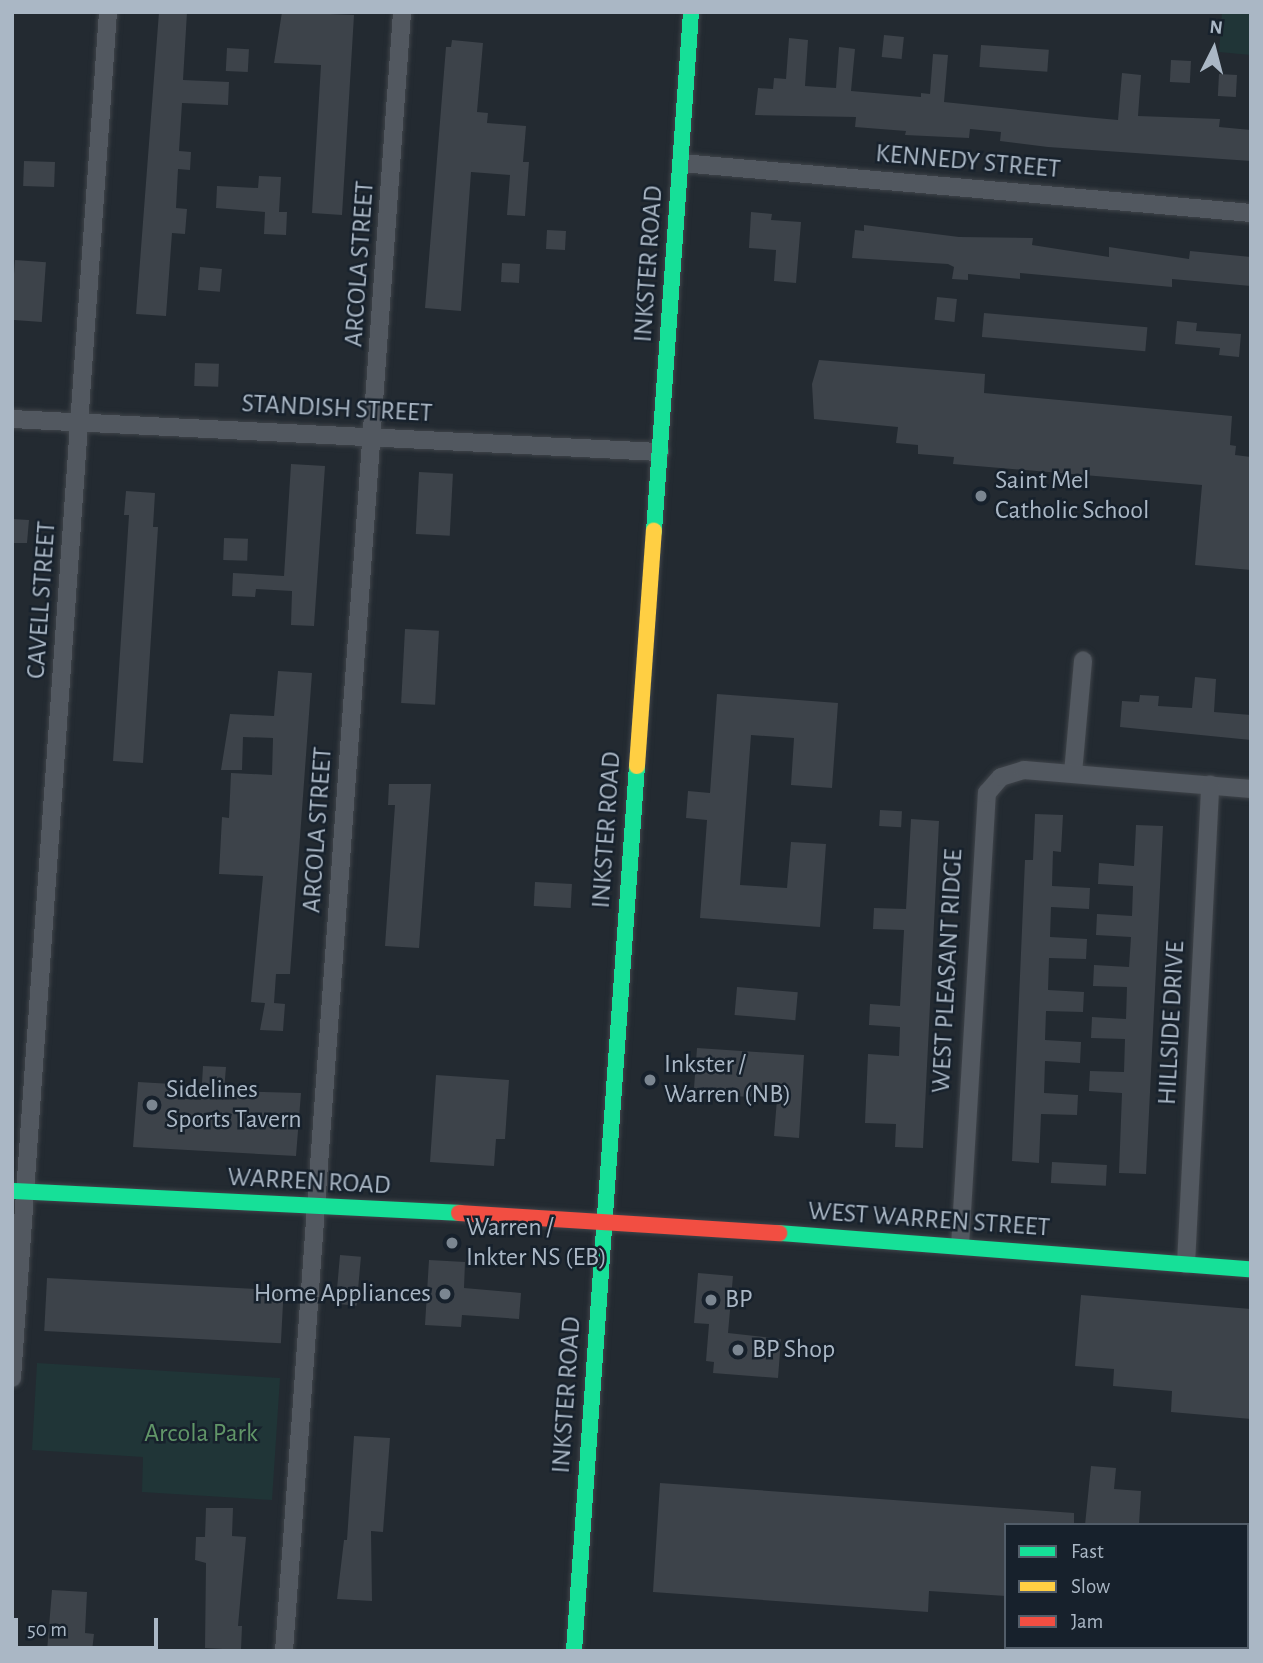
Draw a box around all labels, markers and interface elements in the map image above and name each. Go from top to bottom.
north arrow [1179,14,1249,84]
text: N [1209,17,1224,38]
street label: KENNEDY STREET [874,138,1062,186]
street label: ARCOLA STREET [339,180,381,348]
street label: INKSTER ROAD [628,185,670,343]
street label: STANDISH STREET [241,388,433,430]
place label: Saint Mel Catholic School [995,465,1149,526]
marker: Saint Mel Catholic School [973,488,989,504]
street label: CAVELL STREET [21,520,63,680]
street label: ARCOLA STREET [297,746,339,914]
street label: INKSTER ROAD [586,751,628,909]
street label: WEST PLEASANT RIDGE [926,848,970,1094]
street label: HILLSIDE DRIVE [1152,940,1192,1106]
place label: Inkster / Warren (NB) [664,1049,791,1110]
marker: Inkster / Warren (NB) [642,1072,658,1088]
place label: Sidelines Sports Tavern [166,1074,302,1136]
marker: Sidelines Sports Tavern [144,1097,160,1113]
street label: WARREN ROAD [227,1162,391,1202]
street label: WEST WARREN STREET [807,1196,1051,1244]
place label: Warren / Inkter NS (EB) [466,1212,607,1274]
marker: Warren / Inkter NS (EB) [444,1235,460,1251]
place label: Home Appliances [254,1278,431,1310]
place label: BP [725,1284,752,1316]
marker: Home Appliances [437,1286,453,1302]
marker: BP [703,1292,719,1308]
street label: INKSTER ROAD [546,1316,588,1474]
place label: BP Shop [752,1334,835,1366]
marker: BP Shop [730,1342,746,1358]
park label: Arcola Park [144,1418,258,1450]
legend [1004,1523,1249,1649]
text: Fast [1071,1541,1104,1562]
text: Slow [1071,1576,1110,1597]
scale bar [18,1604,161,1648]
text: Jam [1071,1611,1103,1632]
text: 50 m [27,1619,67,1640]

